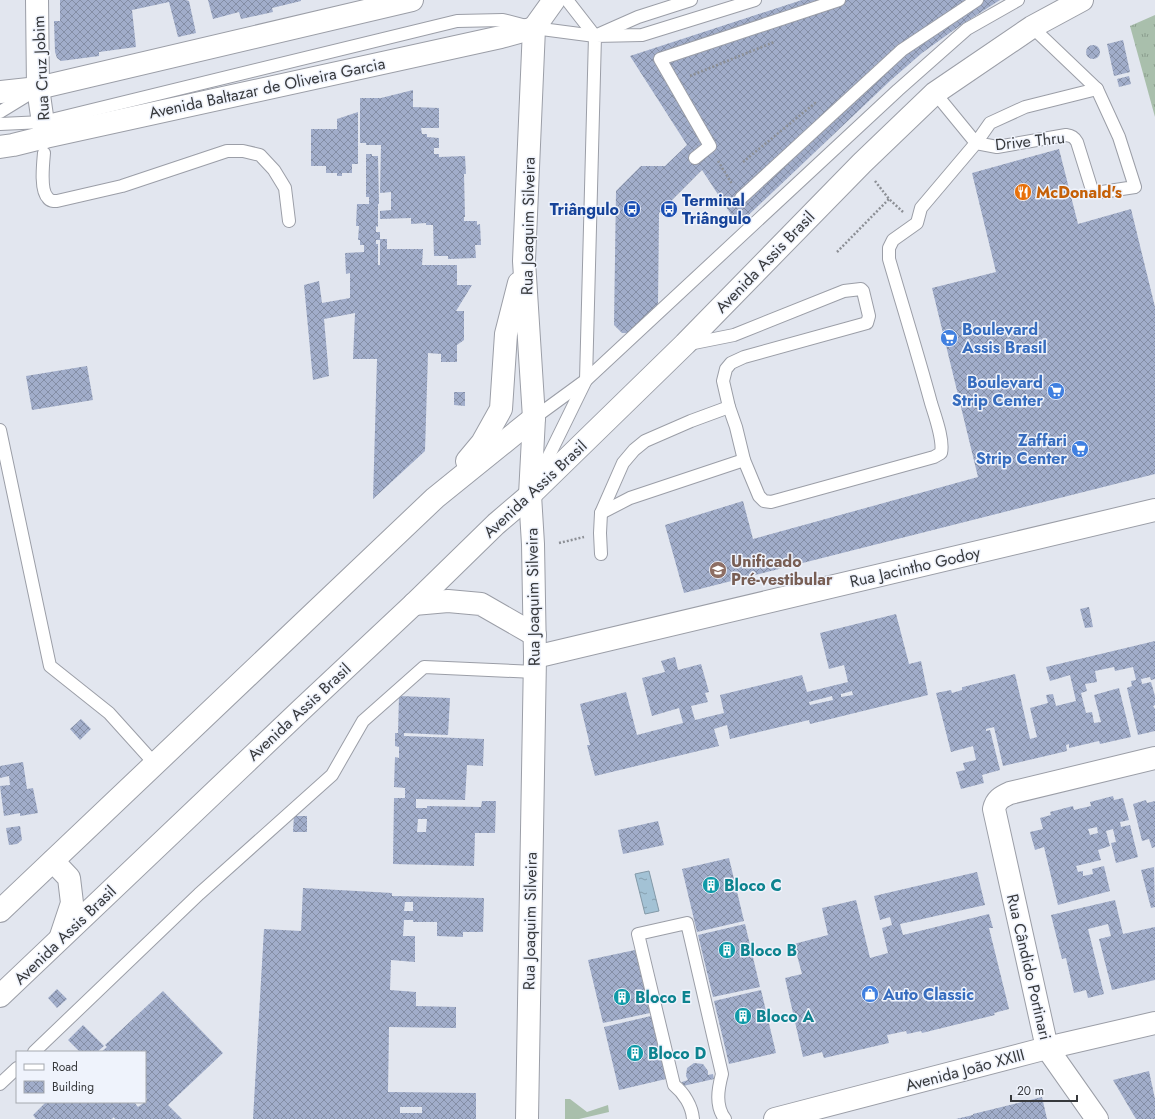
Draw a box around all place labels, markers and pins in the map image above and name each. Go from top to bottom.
place label: McDonald's [1036,181,1122,204]
restaurant icon: McDonald's [1013,182,1033,202]
place label: Terminal Triângulo [682,189,751,230]
place label: Triângulo [550,198,619,221]
bus stop icon: Triângulo [622,199,642,219]
bus stop icon: Terminal Triângulo [659,199,679,219]
place label: Boulevard Assis Brasil [961,318,1047,359]
supermarket icon: Boulevard Assis Brasil [939,328,959,348]
place label: Boulevard Strip Center [952,371,1043,412]
supermarket icon: Boulevard Strip Center [1046,381,1066,401]
place label: Zaffari Strip Center [976,429,1067,470]
supermarket icon: Zaffari Strip Center [1070,439,1090,459]
place label: Unificado Pré-vestibular [731,550,833,591]
school or university icon: Unificado Pré-vestibular [708,560,728,580]
place label: Bloco C [724,874,782,897]
building icon: Bloco C [701,875,721,895]
place label: Bloco B [740,939,797,962]
building icon: Bloco B [717,940,737,960]
place label: Auto Classic [882,983,974,1006]
shop icon: Auto Classic [860,984,880,1004]
place label: Bloco E [635,986,691,1009]
building icon: Bloco E [612,987,632,1007]
place label: Bloco A [756,1005,815,1028]
building icon: Bloco A [733,1006,753,1026]
place label: Bloco D [648,1042,707,1065]
building icon: Bloco D [625,1043,645,1063]

